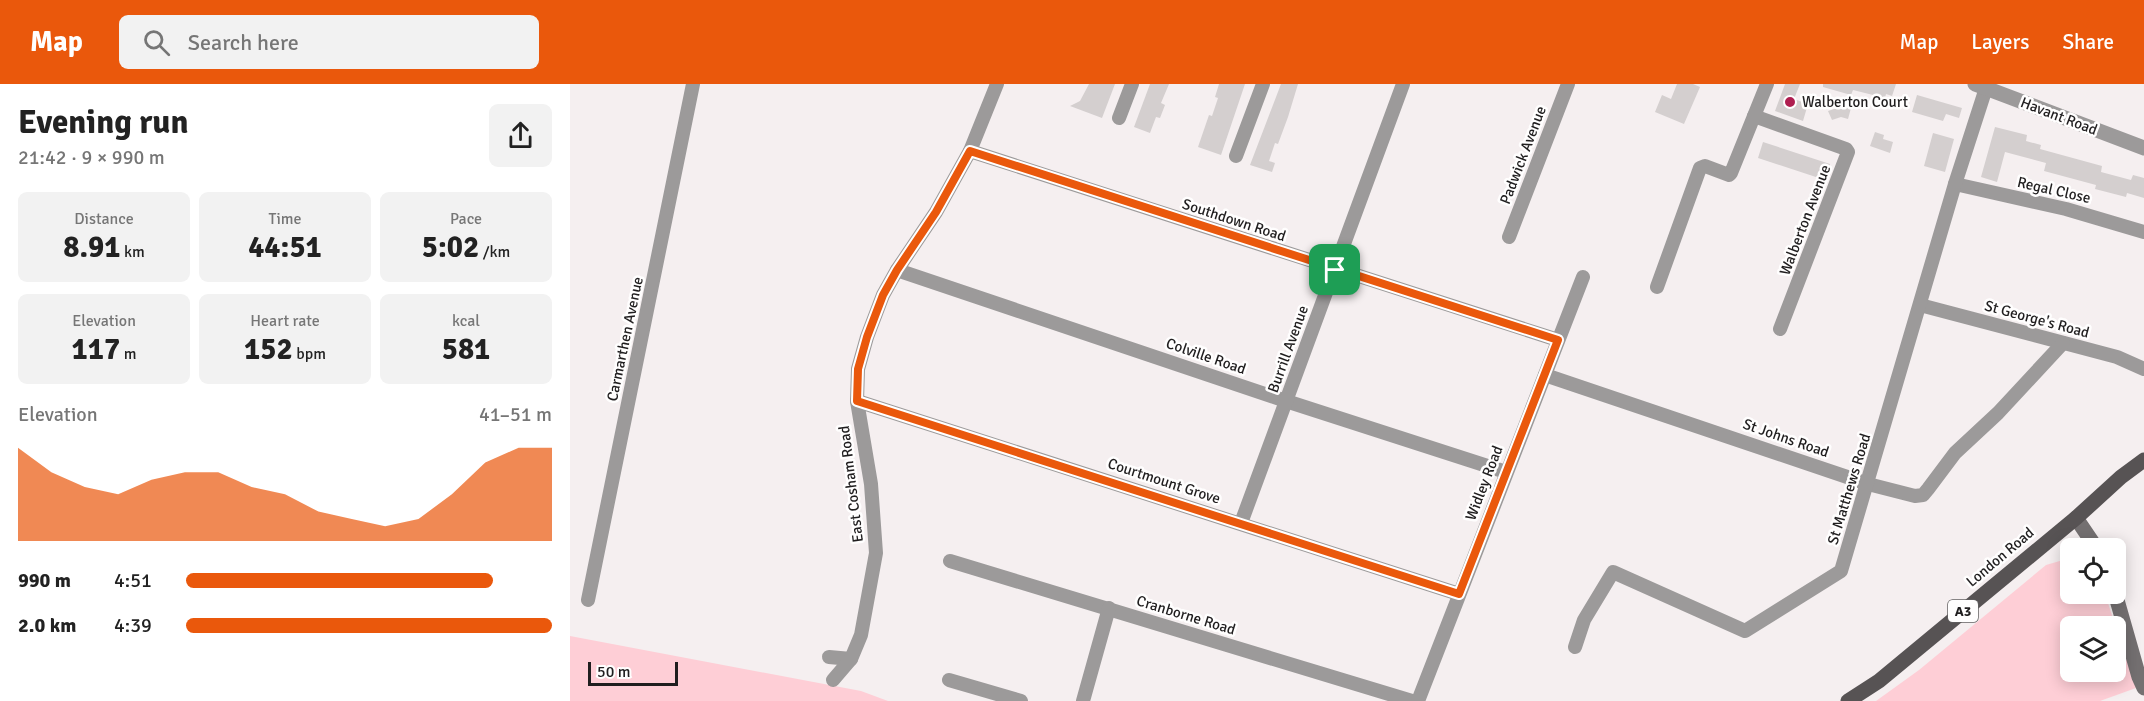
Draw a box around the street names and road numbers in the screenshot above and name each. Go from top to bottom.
street label: Havant Road [2018,93,2100,139]
street label: Padwick Avenue [1496,103,1550,207]
street label: Walberton Avenue [1776,162,1834,278]
street label: Regal Close [2016,173,2092,207]
street label: Southdown Road [1180,195,1288,245]
street label: Carmarthen Avenue [603,275,647,403]
street label: St George's Road [1983,296,2091,342]
street label: Burrill Avenue [1264,303,1312,395]
street label: Colville Road [1164,334,1248,378]
street label: St Johns Road [1741,415,1831,461]
street label: East Cosham Road [835,425,867,543]
street label: St Matthews Road [1824,431,1874,547]
street label: Widley Road [1461,443,1507,523]
street label: Courtmount Grove [1105,454,1223,508]
street label: London Road [1963,523,2038,590]
street label: Cranborne Road [1134,591,1238,639]
road number: A3 [1948,600,1978,622]

